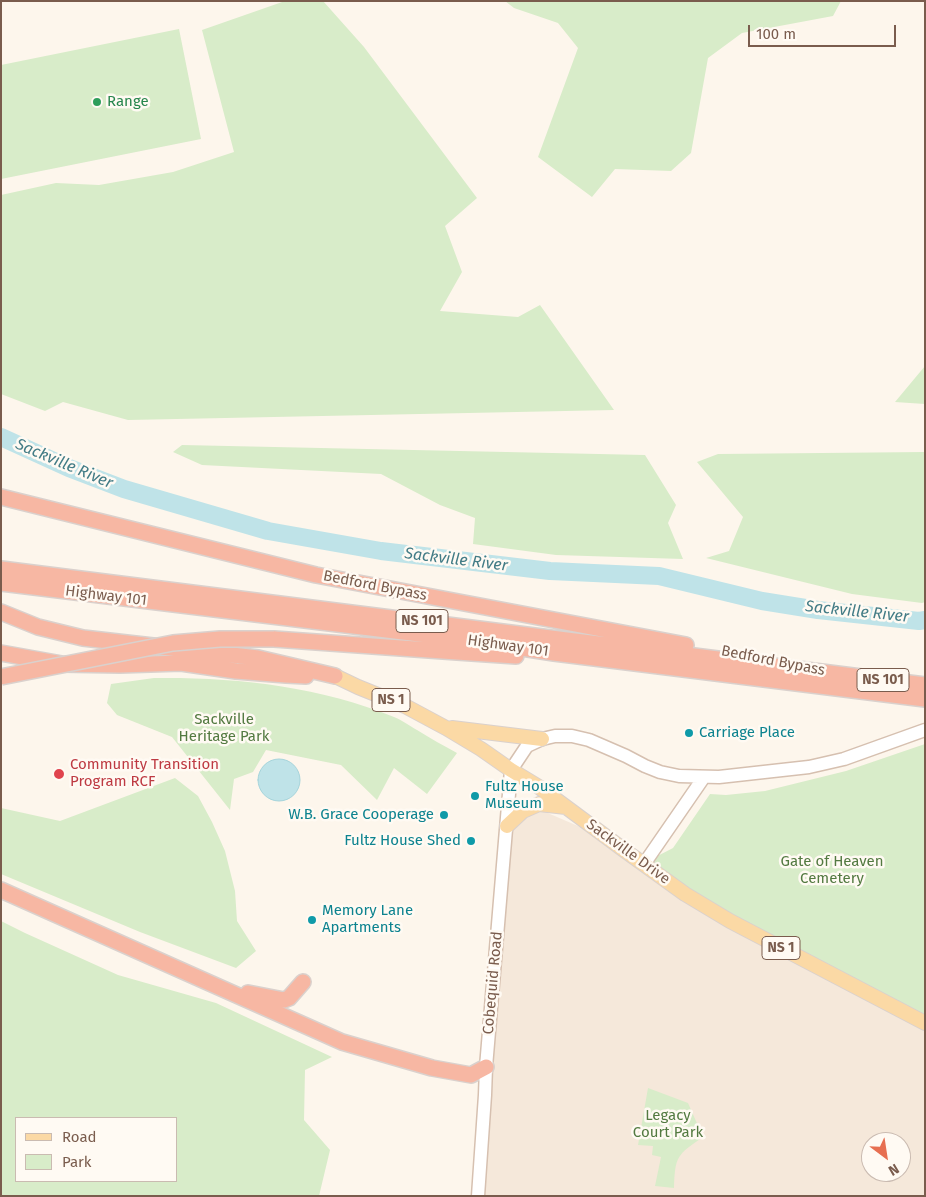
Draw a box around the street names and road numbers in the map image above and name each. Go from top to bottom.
street label: Bedford Bypass [322,567,428,605]
street label: Highway 101 [64,582,148,610]
road number: NS 101 [396,610,448,632]
street label: Highway 101 [466,631,550,661]
street label: Bedford Bypass [720,642,826,680]
road number: NS 101 [857,668,909,692]
road number: NS 1 [372,688,410,712]
street label: Sackville Drive [583,816,673,888]
street label: Cobequid Road [480,931,506,1035]
road number: NS 1 [762,936,800,960]

